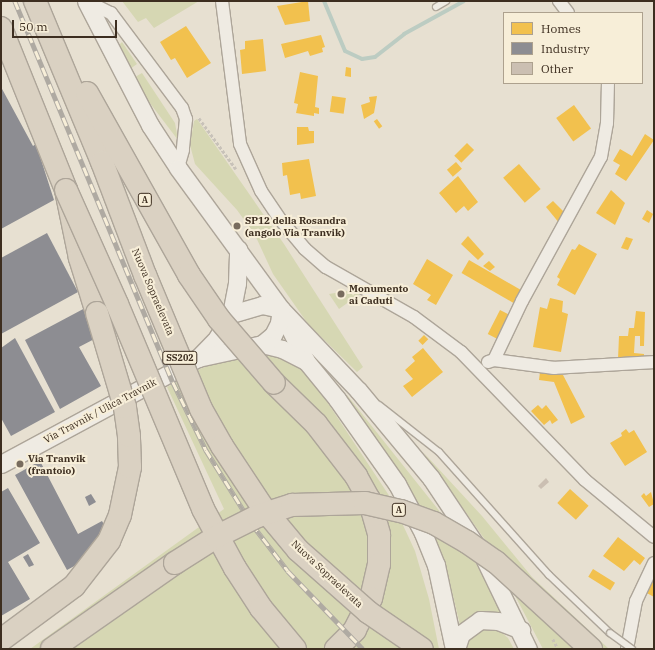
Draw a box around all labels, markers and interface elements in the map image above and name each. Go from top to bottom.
scale bar [14,12,119,38]
legend [503,12,643,84]
text: 50 m [19,19,48,34]
text: Homes [541,21,581,36]
text: Industry [541,41,590,56]
text: Other [541,61,573,76]
road number: A [137,193,153,207]
place label: SP12 della Rosandra (angolo Via Tranvik) [245,214,346,238]
marker: SP12 della Rosandra (angolo Via Tranvik) [232,221,242,231]
street label: Nuova Sopraelevata [129,247,177,337]
place label: Monumento ai Caduti [349,282,408,306]
marker: Monumento ai Caduti [336,289,346,299]
road number: SS202 [162,351,198,365]
street label: Via Travnik / Ulica Travnik [42,376,158,446]
place label: Via Tranvik (frantoio) [28,452,85,476]
marker: Via Tranvik (frantoio) [15,459,25,469]
road number: A [391,503,407,517]
street label: Nuova Sopraelevata [289,538,365,610]

